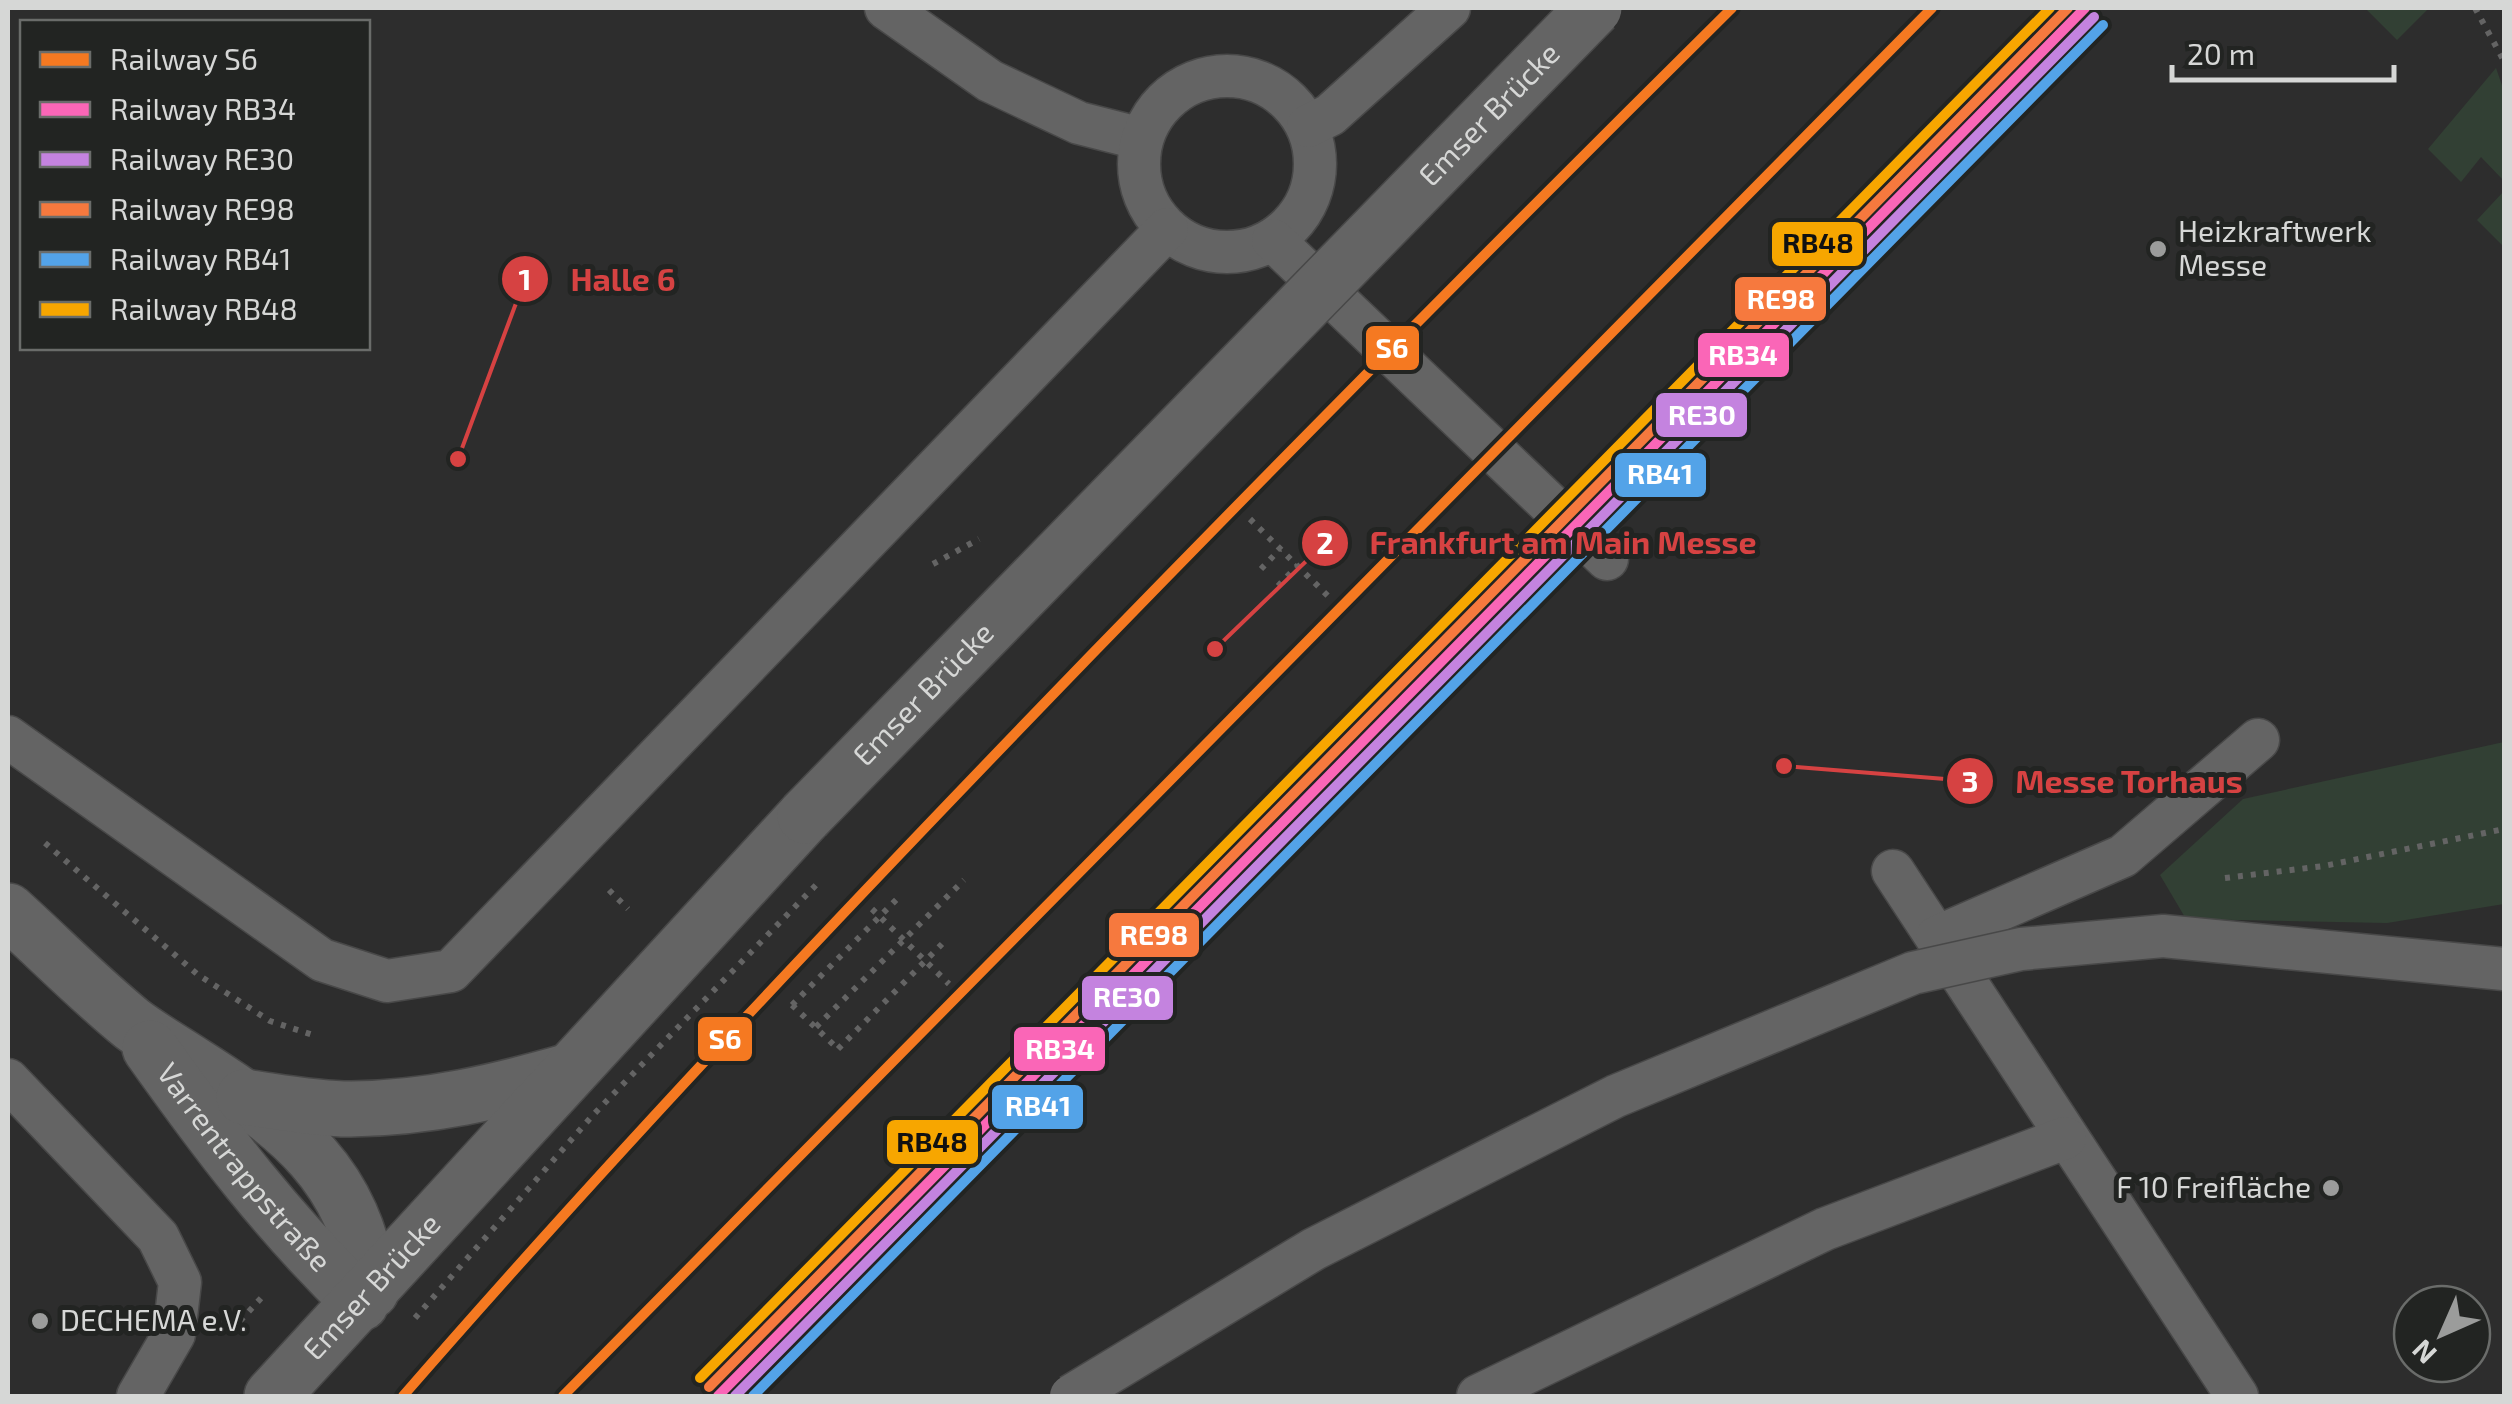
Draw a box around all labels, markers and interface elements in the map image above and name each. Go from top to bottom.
legend [20,20,370,350]
scale bar [2172,20,2394,82]
street label: Emser Brücke [1410,34,1566,193]
text: 20 m [2187,35,2255,71]
text: Railway S6 [110,40,258,76]
text: Railway RB34 [110,90,296,126]
text: Railway RE30 [110,140,294,176]
text: Railway RE98 [110,190,295,226]
place label: Heizkraftwerk Messe [2178,212,2372,282]
line badge: RB48 [1770,220,1865,268]
text: RB48 [1782,225,1854,259]
marker: Heizkraftwerk Messe [2147,238,2169,260]
text: Railway RB41 [110,240,291,276]
callout: Halle 6 [500,248,696,310]
text: Halle 6 [570,259,676,297]
text: 1 [519,260,531,296]
line badge: RE98 [1733,275,1828,323]
text: RE98 [1747,281,1815,315]
text: Railway RB48 [110,290,298,326]
line badge: S6 [1364,324,1421,372]
text: S6 [1376,330,1408,364]
line badge: RB34 [1696,331,1791,379]
text: RB34 [1708,337,1778,371]
line badge: RE30 [1654,391,1749,439]
text: RE30 [1668,397,1736,431]
line badge: RB41 [1613,451,1708,499]
text: RB41 [1627,456,1693,490]
callout: Frankfurt am Main Messe [1300,512,1777,574]
text: Frankfurt am Main Messe [1369,522,1757,560]
text: 2 [1316,524,1334,560]
street label: Emser Brücke [845,614,1000,772]
callout: Messe Torhaus [1945,750,2264,812]
text: Messe Torhaus [2015,761,2243,799]
text: 3 [1961,762,1979,798]
line badge: RE98 [1107,911,1201,959]
text: RE98 [1120,917,1188,951]
line badge: RE30 [1080,974,1175,1022]
text: RE30 [1093,979,1161,1013]
line badge: S6 [696,1015,754,1063]
text: S6 [709,1021,741,1055]
line badge: RB34 [1012,1025,1107,1073]
text: RB34 [1025,1031,1095,1065]
street label: Varrentrappstraße [151,1055,340,1278]
line badge: RB41 [990,1083,1085,1131]
text: RB41 [1005,1088,1071,1122]
line badge: RB48 [885,1118,980,1166]
text: RB48 [896,1124,968,1158]
place label: F 10 Freifläche [2116,1168,2311,1204]
marker: F 10 Freifläche [2320,1177,2342,1199]
street label: Emser Brücke [295,1205,447,1366]
north arrow [2392,1284,2492,1384]
place label: DECHEMA e.V. [60,1301,247,1337]
marker: DECHEMA e.V. [29,1310,51,1332]
text: N [2404,1333,2443,1372]

